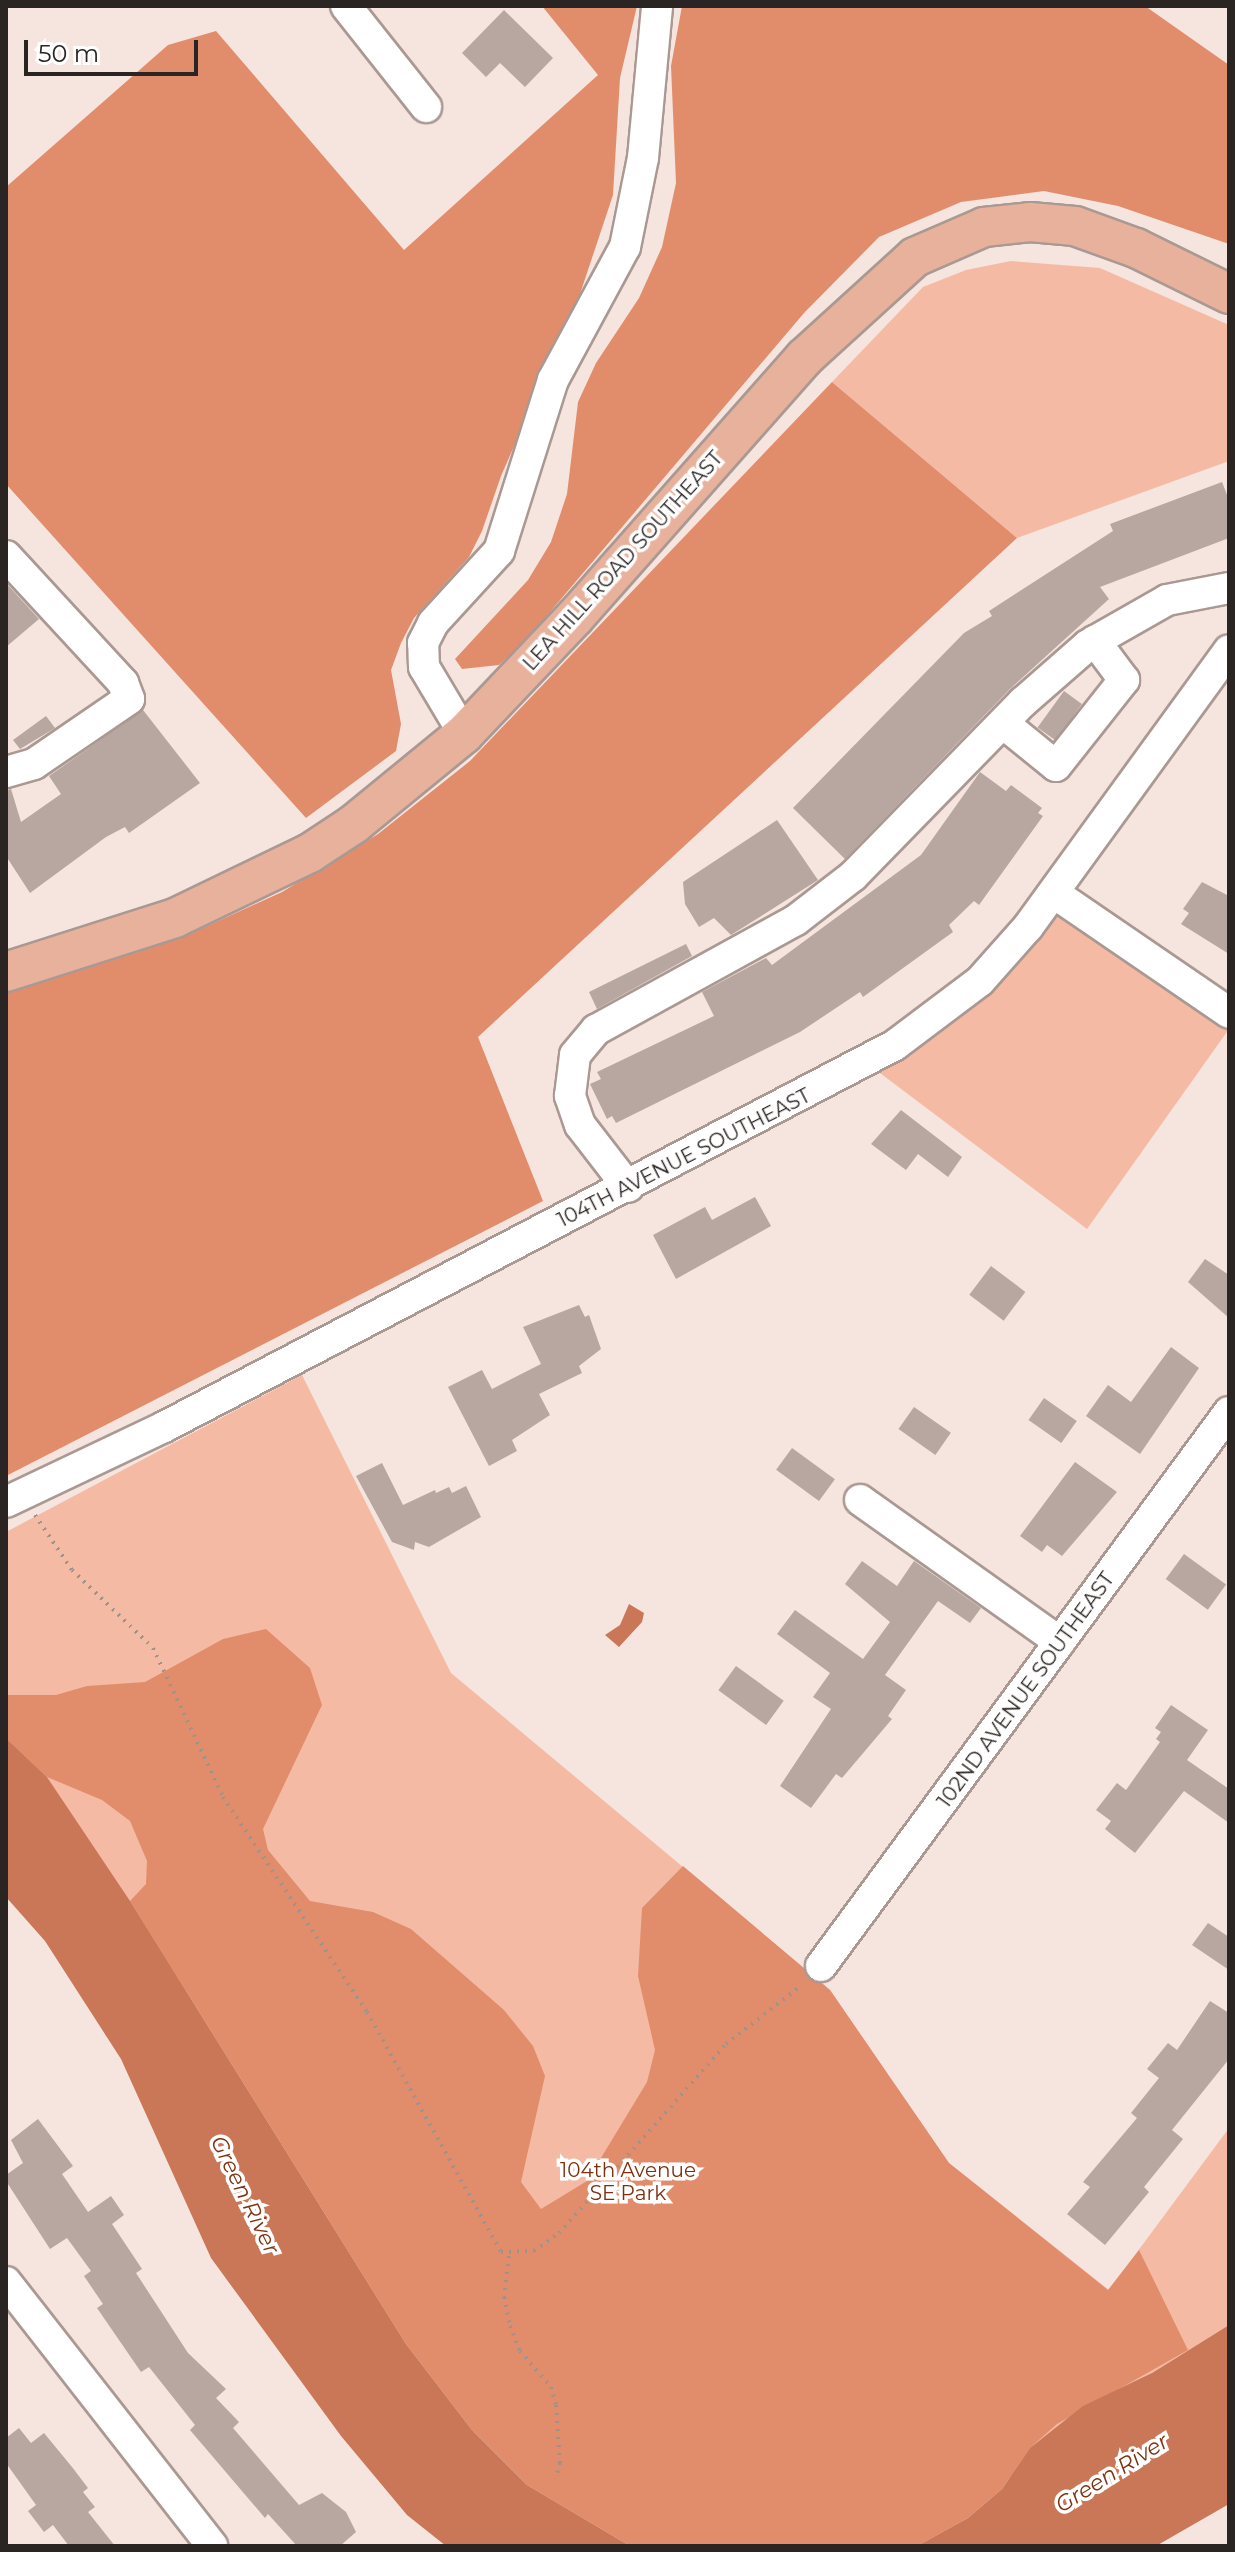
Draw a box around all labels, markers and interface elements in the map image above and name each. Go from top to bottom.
scale bar [28,24,202,74]
text: 50 m [38,39,99,68]
street label: LEA HILL ROAD SOUTHEAST [518,446,728,676]
street label: 104TH AVENUE SOUTHEAST [554,1084,814,1232]
street label: 102ND AVENUE SOUTHEAST [933,1568,1119,1812]
water label: Green River [205,2132,285,2258]
park label: 104th Avenue SE Park [560,2158,696,2205]
water label: Green River [1051,2428,1173,2518]

